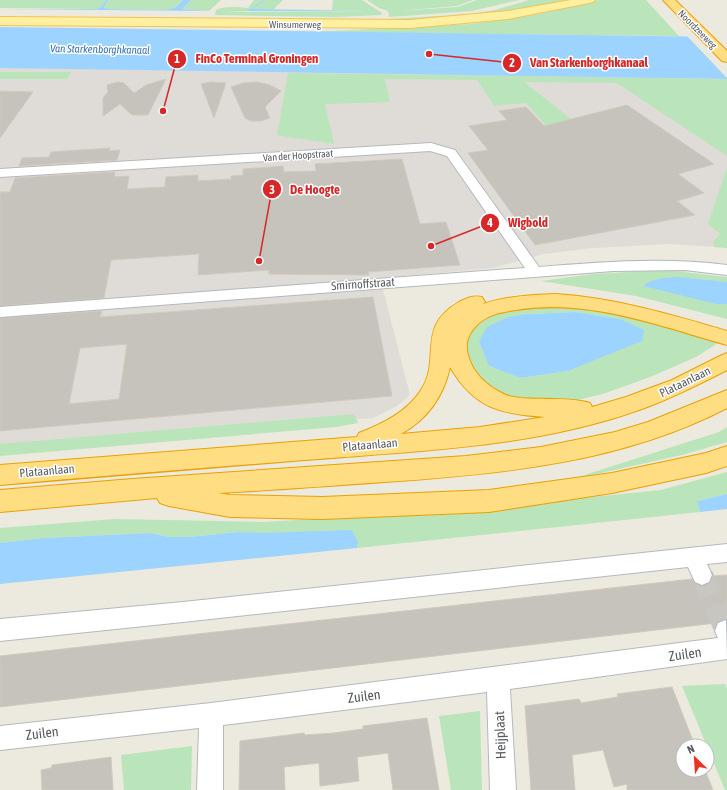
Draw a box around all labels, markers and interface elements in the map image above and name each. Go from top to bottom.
street label: Noordzeeweg [676,8,720,51]
street label: Winsumerweg [269,19,322,30]
water label: Van Starkenborghkanaal [50,42,150,56]
callout: FinCo Terminal Groningen [167,46,326,71]
callout: Van Starkenborghkanaal [502,50,656,75]
text: FinCo Terminal Groningen [196,51,318,66]
text: 1 [174,52,180,66]
text: Van Starkenborghkanaal [529,55,649,70]
text: 2 [509,56,515,70]
street label: Van der Hoopstraat [263,148,334,163]
callout: De Hoogte [262,177,348,202]
text: De Hoogte [290,182,340,197]
text: 3 [269,183,275,197]
callout: Wigbold [480,210,556,235]
text: Wigbold [507,215,548,230]
text: 4 [486,216,493,230]
street label: Smirnoffstraat [331,275,396,293]
street label: Plataanlaan [657,364,713,400]
street label: Plataanlaan [342,436,398,454]
street label: Plataanlaan [19,462,75,480]
street label: Zuilen [668,644,702,664]
street label: Zuilen [347,686,381,706]
street label: Heijplaat [491,711,509,759]
street label: Zuilen [25,723,59,743]
north arrow [675,738,715,778]
text: N [685,742,696,756]

